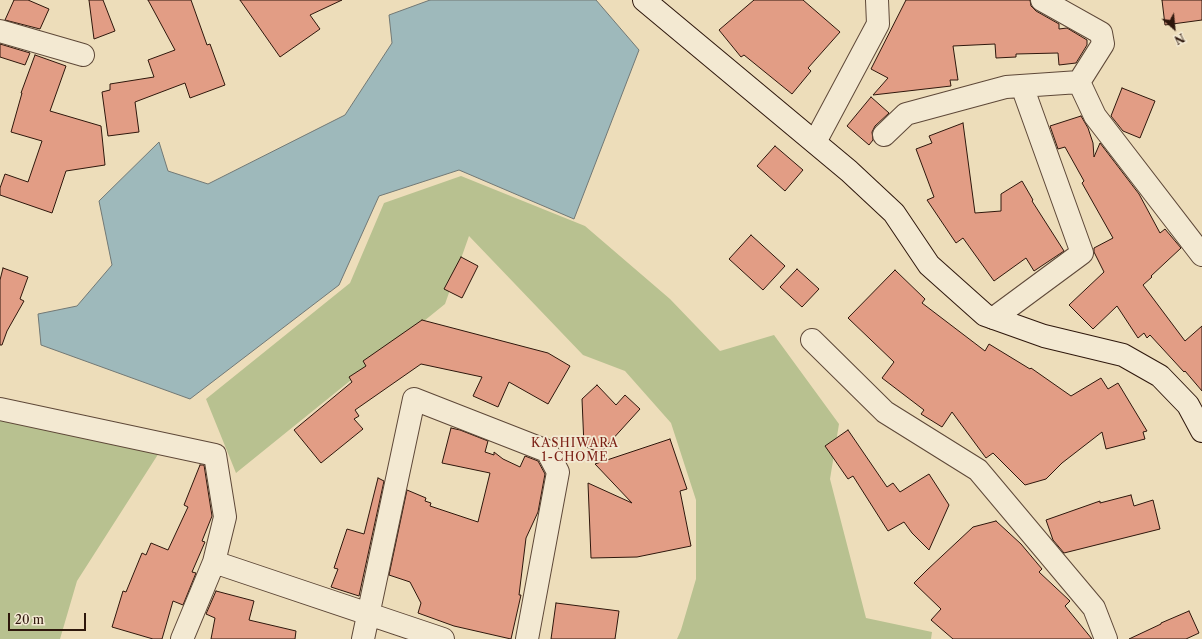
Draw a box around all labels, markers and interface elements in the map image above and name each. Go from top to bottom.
north arrow [1154,8,1194,48]
text: N [1172,30,1187,47]
district label: KASHIWARA 1-CHOME [531,437,619,465]
scale bar [10,605,88,631]
text: 20 m [15,612,44,627]

